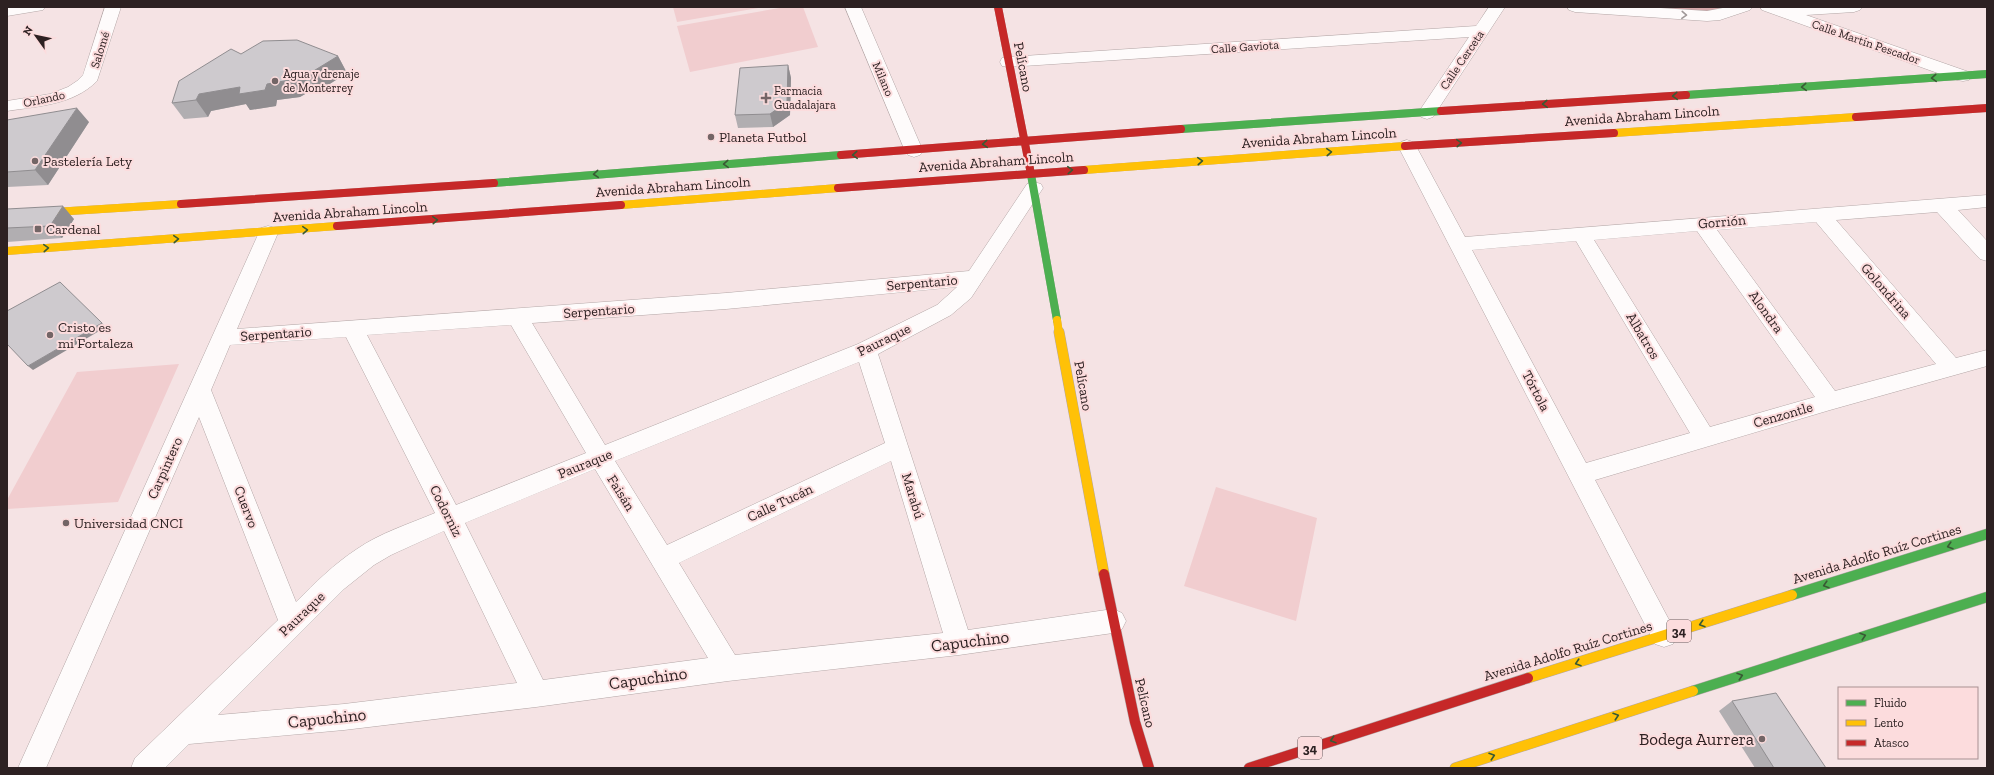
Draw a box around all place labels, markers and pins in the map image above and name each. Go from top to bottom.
place label: Agua y drenaje de Monterrey [283,67,360,95]
marker: Agua y drenaje de Monterrey [270,76,280,86]
place label: Farmacia Guadalajara [774,84,836,113]
marker: Farmacia Guadalajara [761,93,771,103]
place label: Planeta Futbol [719,129,807,146]
marker: Planeta Futbol [706,132,716,142]
place label: Pastelería Lety [43,153,133,170]
marker: Pastelería Lety [30,156,40,166]
place label: Cardenal [46,221,101,238]
marker: Cardenal [33,224,43,234]
place label: Cristo es mi Fortaleza [58,319,134,352]
marker: Cristo es mi Fortaleza [45,330,55,340]
place label: Universidad CNCI [74,515,183,532]
marker: Universidad CNCI [61,518,71,528]
place label: Bodega Aurrera [1639,729,1754,749]
marker: Bodega Aurrera [1757,734,1767,744]

